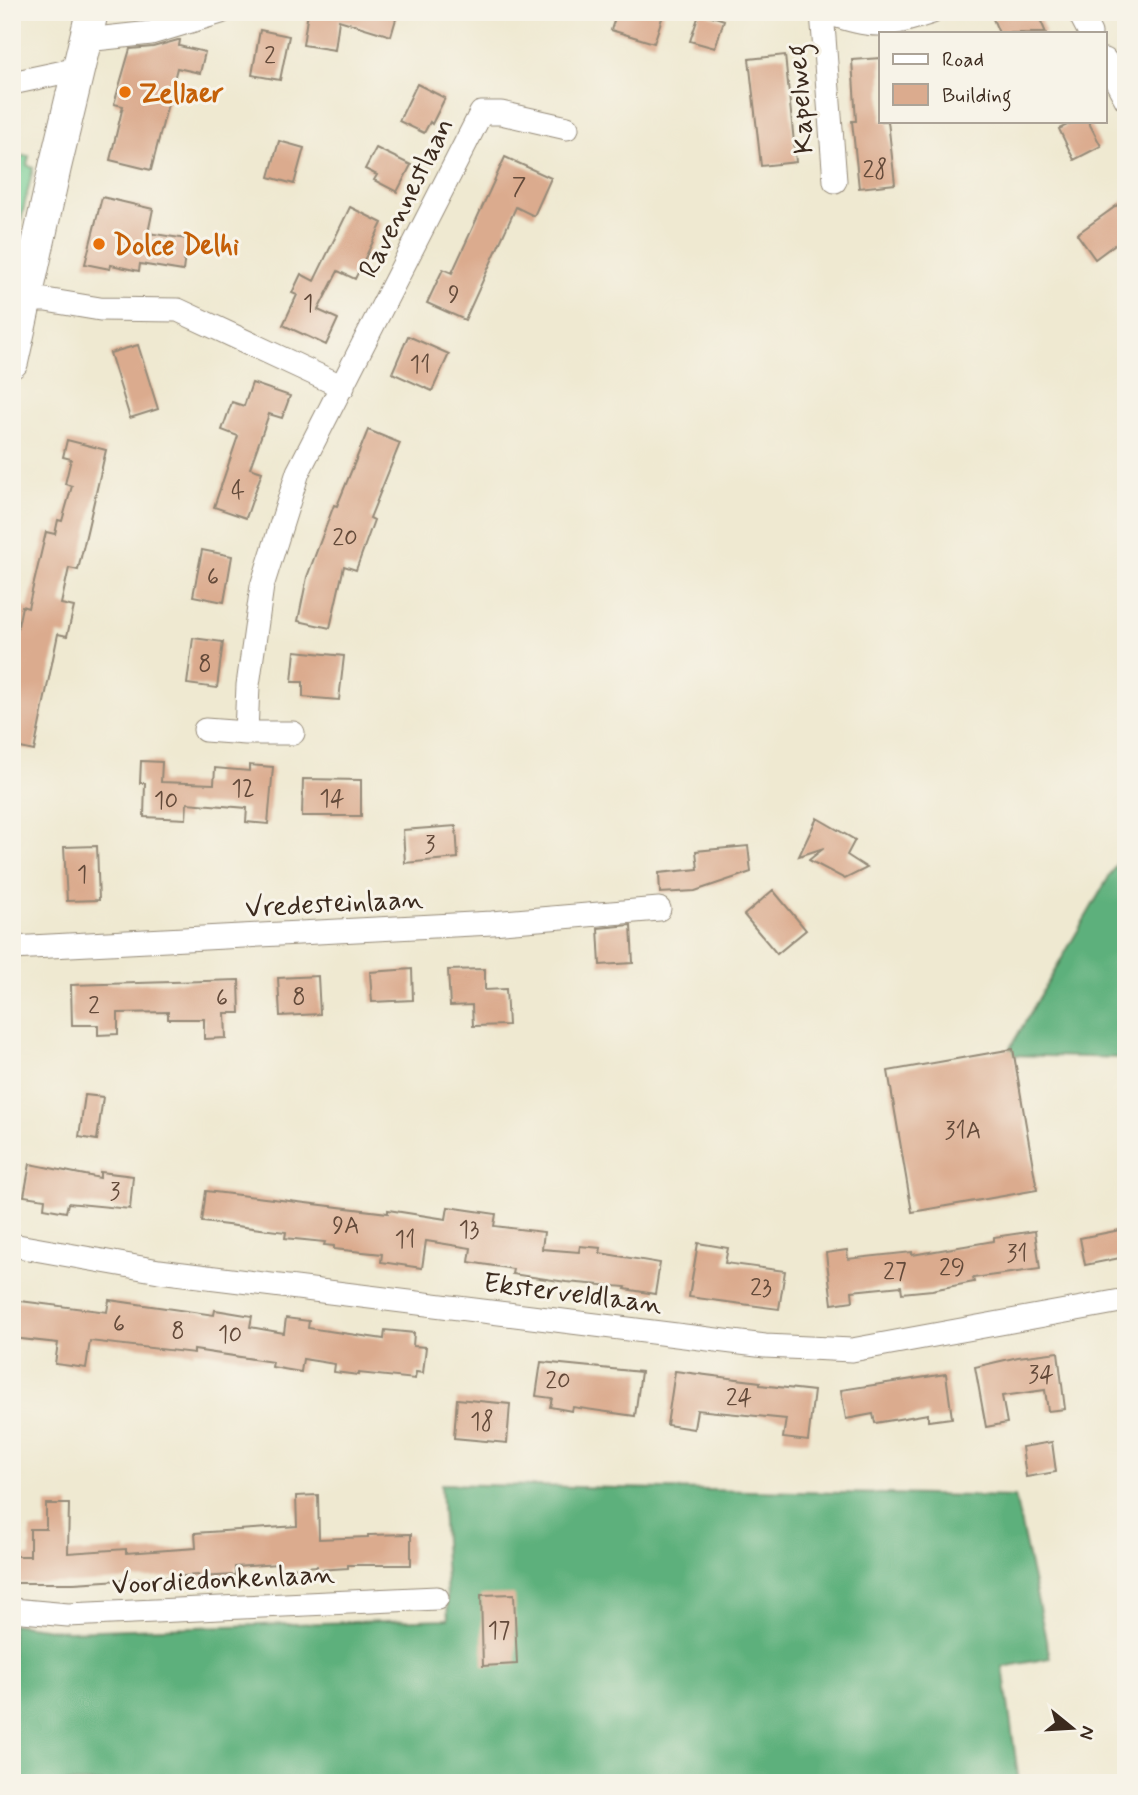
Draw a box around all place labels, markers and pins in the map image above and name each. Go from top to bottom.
place label: Zellaer [139,76,224,113]
marker: Zellaer [117,84,133,100]
place label: Dolce Delhi [113,228,239,265]
marker: Dolce Delhi [91,236,107,252]

